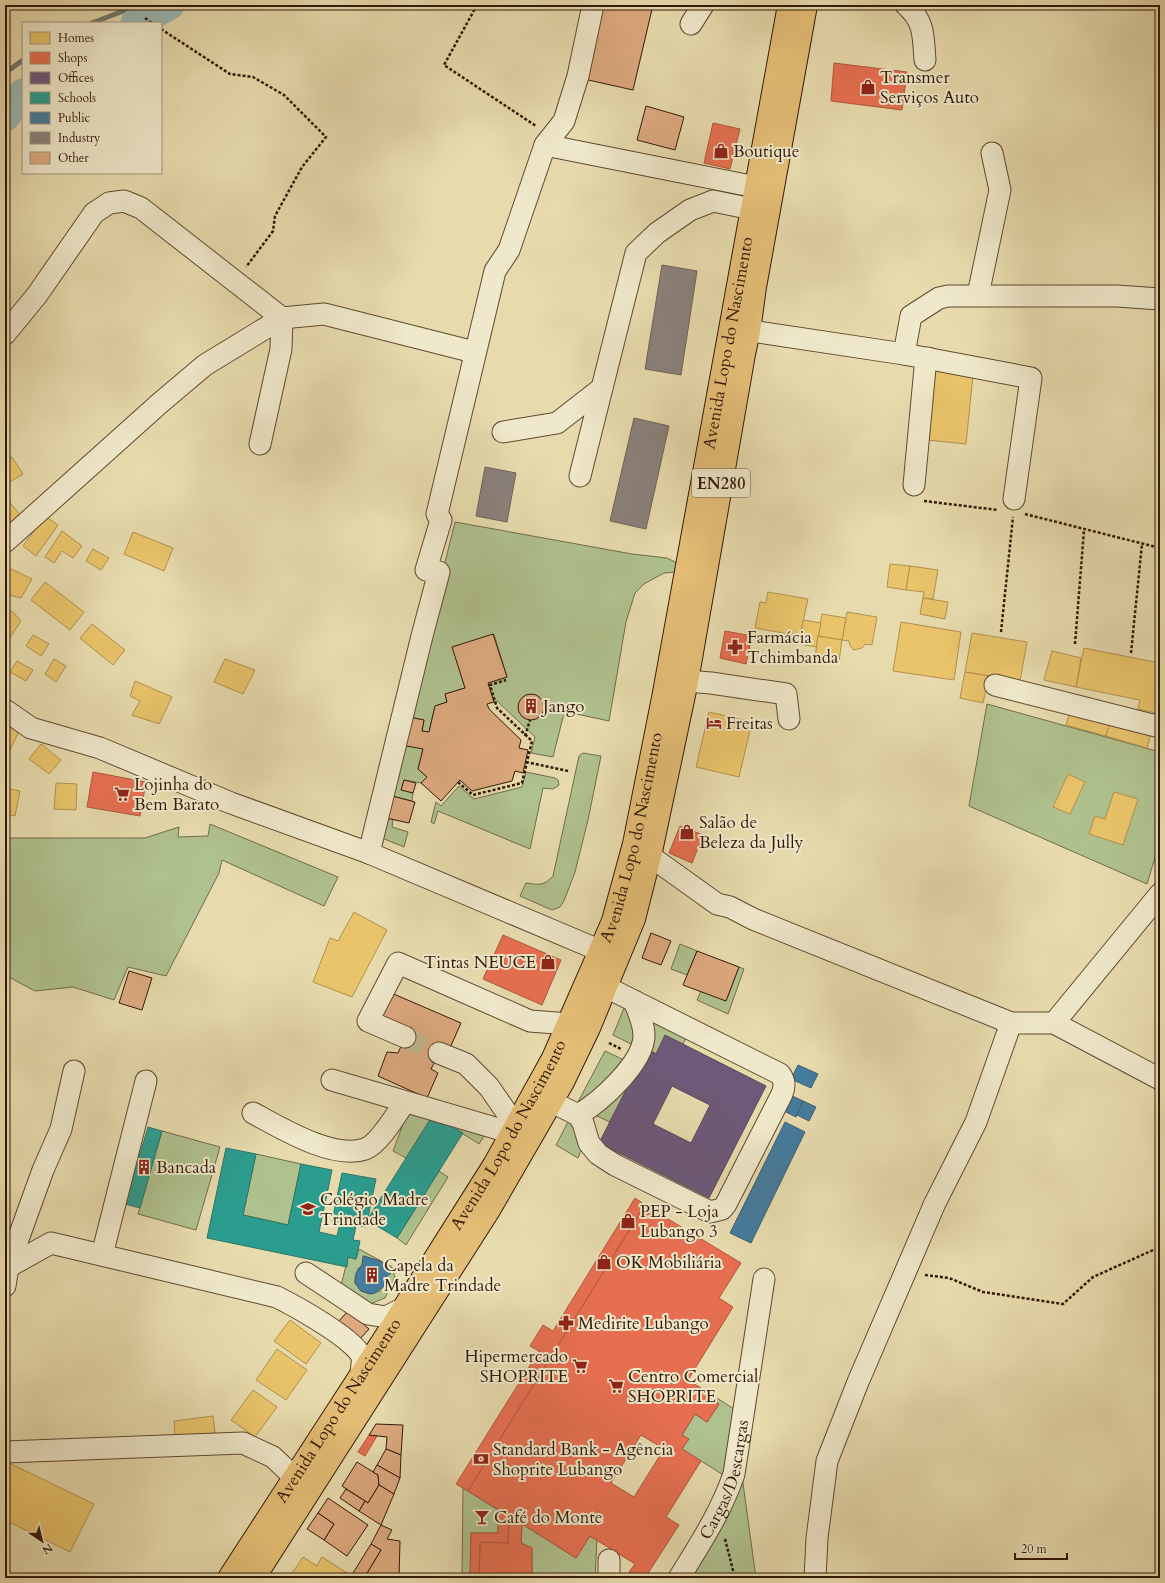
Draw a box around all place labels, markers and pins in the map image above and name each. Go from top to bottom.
place label: Transmer Serviços Auto [880,66,979,109]
shop icon: Transmer Serviços Auto [859,78,877,96]
place label: Boutique [733,140,799,163]
shop icon: Boutique [712,142,730,160]
place label: Farmácia Tchimbanda [747,626,839,669]
pharmacy icon: Farmácia Tchimbanda [726,638,744,656]
place label: Jango [540,695,584,718]
building icon: Jango [522,697,540,715]
place label: Freitas [726,712,773,735]
hotel icon: Freitas [705,714,723,732]
place label: Lojinha do Bem Barato [134,773,219,816]
supermarket icon: Lojinha do Bem Barato [113,785,131,803]
place label: Salão de Beleza da Jully [699,811,804,854]
shop icon: Salão de Beleza da Jully [678,823,696,841]
place label: Tintas NEUCE [424,951,536,974]
shop icon: Tintas NEUCE [539,953,557,971]
place label: Bancada [156,1156,217,1179]
building icon: Bancada [135,1158,153,1176]
place label: Colégio Madre Trindade [320,1188,429,1231]
school or university icon: Colégio Madre Trindade [299,1200,317,1218]
place label: PEP - Loja Lubango 3 [640,1200,720,1243]
shop icon: PEP - Loja Lubango 3 [619,1212,637,1230]
place label: OK Mobiliária [616,1251,722,1274]
shop icon: OK Mobiliária [595,1253,613,1271]
place label: Capela da Madre Trindade [384,1254,501,1297]
building icon: Capela da Madre Trindade [363,1266,381,1284]
place label: Medirite Lubango [578,1312,709,1335]
pharmacy icon: Medirite Lubango [557,1314,575,1332]
place label: Hipermercado SHOPRITE [464,1345,568,1388]
supermarket icon: Hipermercado SHOPRITE [571,1357,589,1375]
place label: Centro Comercial SHOPRITE [628,1365,759,1408]
supermarket icon: Centro Comercial SHOPRITE [607,1377,625,1395]
place label: Standard Bank - Agência Shoprite Lubango [493,1438,674,1481]
bank icon: Standard Bank - Agência Shoprite Lubango [472,1450,490,1468]
place label: Café do Monte [494,1506,603,1529]
bar icon: Café do Monte [473,1508,491,1526]

